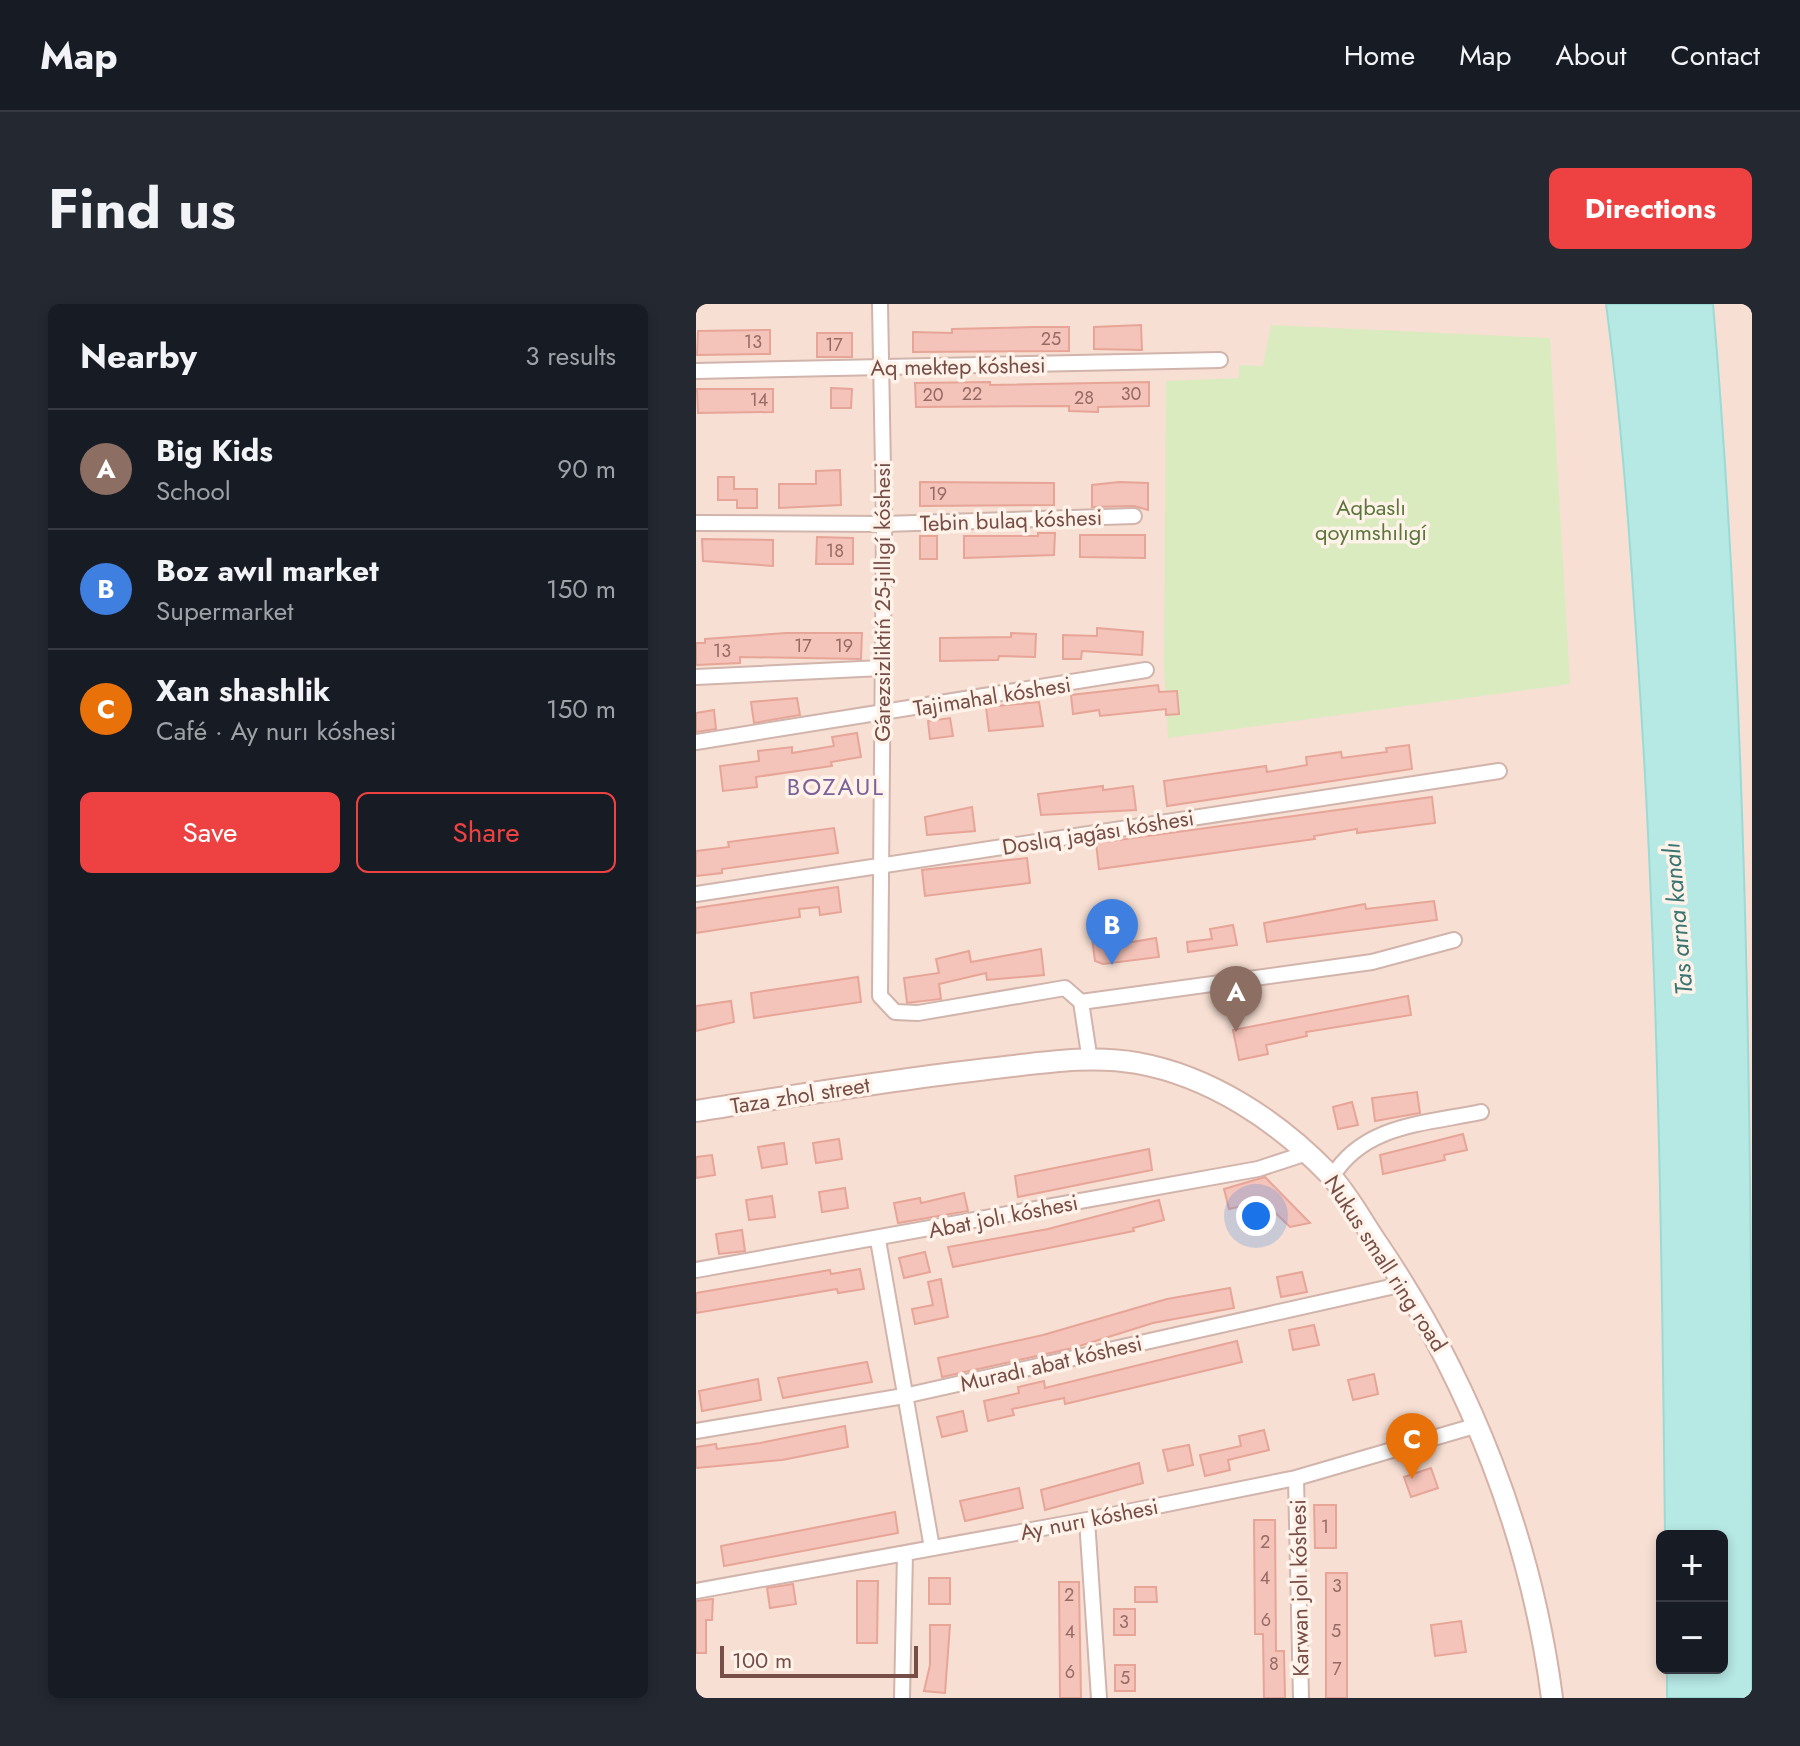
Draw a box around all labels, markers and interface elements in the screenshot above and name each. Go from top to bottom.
text: Map [40,28,118,83]
text: Home [1344,35,1415,76]
text: Map [1459,35,1511,76]
text: About [1555,35,1627,76]
text: Contact [1671,35,1760,76]
text: Find us [48,168,236,249]
button: Directions [1549,168,1752,249]
house number: 25 [1041,326,1061,352]
house number: 13 [744,329,762,355]
text: Nearby [80,332,197,381]
house number: 17 [825,332,843,358]
text: 3 results [525,337,616,375]
street label: Aq mektep kóshesi [870,348,1046,384]
house number: 22 [962,381,982,407]
house number: 30 [1121,381,1142,407]
house number: 20 [922,382,944,408]
house number: 28 [1074,385,1094,411]
house number: 14 [750,387,768,413]
text: Big Kids [156,429,273,472]
text: A [96,450,116,488]
text: 90 m [557,450,616,488]
street label: Ǵarezsizliktiń 25-jıllıǵı kóshesi [866,462,898,742]
text: School [156,472,231,510]
house number: 19 [929,481,947,507]
park label: Aqbaslı qoyımshılıǵı [1315,491,1427,548]
street label: Tebin bulaq kóshesi [919,501,1103,539]
house number: 18 [826,538,844,564]
text: Boz awıl market [156,549,379,592]
text: B [97,570,115,608]
text: 150 m [546,570,616,608]
text: Supermarket [156,592,293,630]
house number: 17 [794,633,812,659]
house number: 19 [835,633,853,659]
house number: 13 [713,638,731,664]
street label: Tajimahal kóshesi [911,668,1073,724]
text: Xan shashlik [156,669,330,712]
text: C [97,690,115,728]
text: 150 m [546,690,616,728]
text: Café · Ay nurı kóshesi [156,712,396,750]
district label: BOZAUL [787,769,885,804]
button: Save [80,792,340,873]
button: Share [356,792,616,873]
street label: Doslıq jaǵası kóshesi [1000,801,1196,863]
water label: Tas arna kanalı [1653,841,1702,997]
pin: B [1086,899,1138,965]
pin: A [1210,966,1262,1032]
street label: Taza zhol street [728,1068,873,1122]
street label: Nukus small ring road [1317,1168,1455,1358]
street label: Abat jolı kóshesi [925,1186,1081,1246]
your location [1236,1196,1276,1236]
street label: Muradı abat kóshesi [957,1327,1145,1399]
pin: C [1386,1413,1438,1479]
street label: Ay nurı kóshesi [1017,1490,1161,1548]
street label: Karwan jolı kóshesi [1281,1499,1317,1677]
house number: 1 [1321,1514,1329,1540]
house number: 2 [1260,1529,1270,1555]
map controls [1656,1530,1728,1674]
button: + [1656,1530,1728,1602]
house number: 4 [1260,1565,1270,1591]
house number: 3 [1332,1573,1342,1599]
house number: 2 [1064,1582,1074,1608]
button: − [1656,1602,1728,1674]
house number: 6 [1261,1607,1271,1633]
house number: 3 [1119,1609,1129,1635]
house number: 5 [1331,1618,1341,1644]
house number: 4 [1065,1619,1075,1645]
scale bar [720,1642,918,1678]
text: 100 m [732,1644,792,1676]
house number: 8 [1269,1651,1279,1677]
house number: 7 [1332,1656,1342,1682]
house number: 6 [1065,1659,1075,1685]
house number: 5 [1120,1665,1130,1691]

